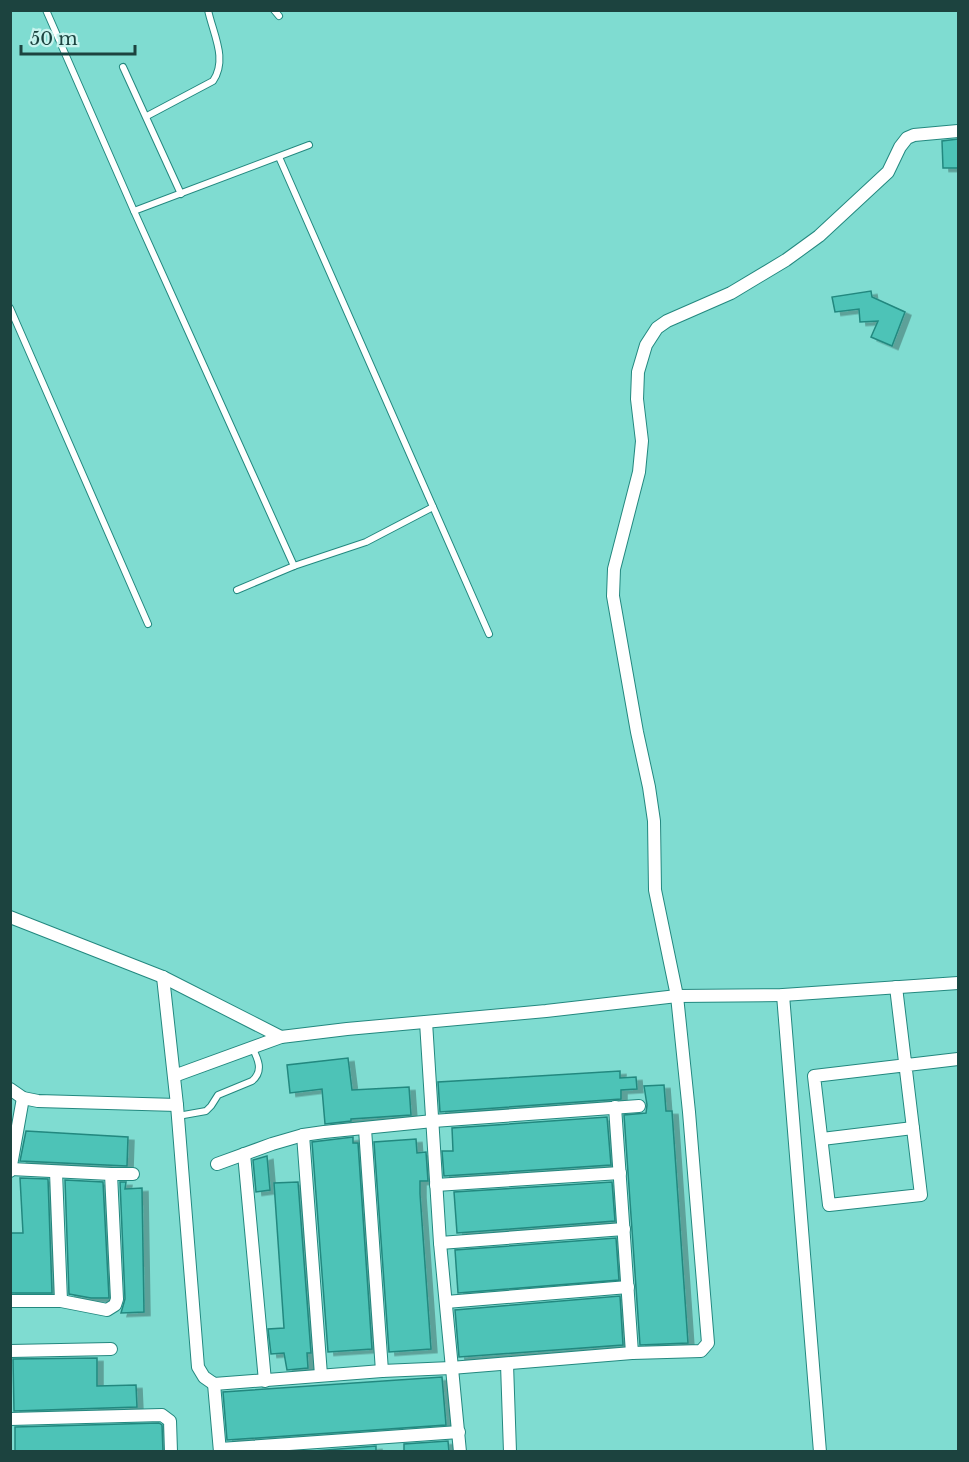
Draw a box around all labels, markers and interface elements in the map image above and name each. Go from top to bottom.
scale bar [21,18,135,56]
text: 50 m [30,28,78,50]

